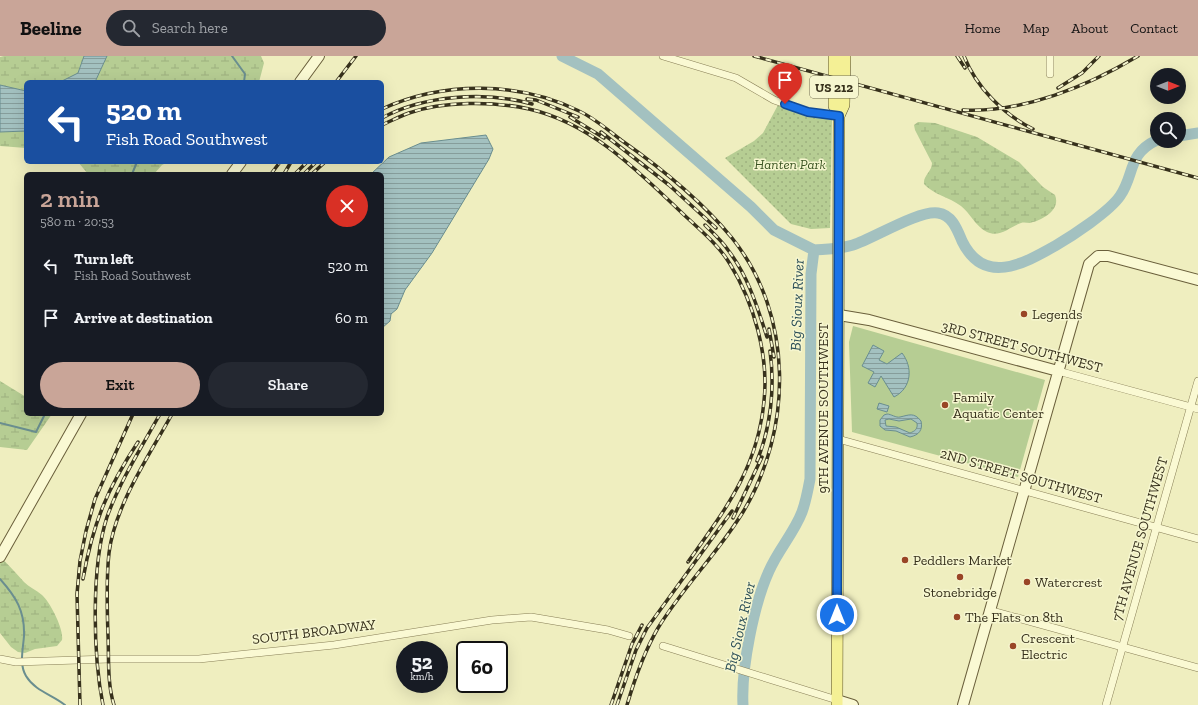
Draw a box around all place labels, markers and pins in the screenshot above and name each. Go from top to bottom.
pin [768,63,802,104]
place label: Legends [1032,306,1082,323]
marker: Legends [1019,309,1029,319]
place label: Family Aquatic Center [953,389,1044,422]
marker: Family Aquatic Center [940,400,950,410]
place label: Peddlers Market [913,552,1013,569]
marker: Peddlers Market [900,555,910,565]
marker: Stonebridge [955,572,965,582]
place label: Watercrest [1035,574,1103,591]
marker: Watercrest [1022,577,1032,587]
place label: Stonebridge [923,584,997,601]
place label: The Flats on 8th [965,609,1063,626]
marker: The Flats on 8th [952,612,962,622]
place label: Crescent Electric [1021,630,1076,663]
marker: Crescent Electric [1008,641,1018,651]

